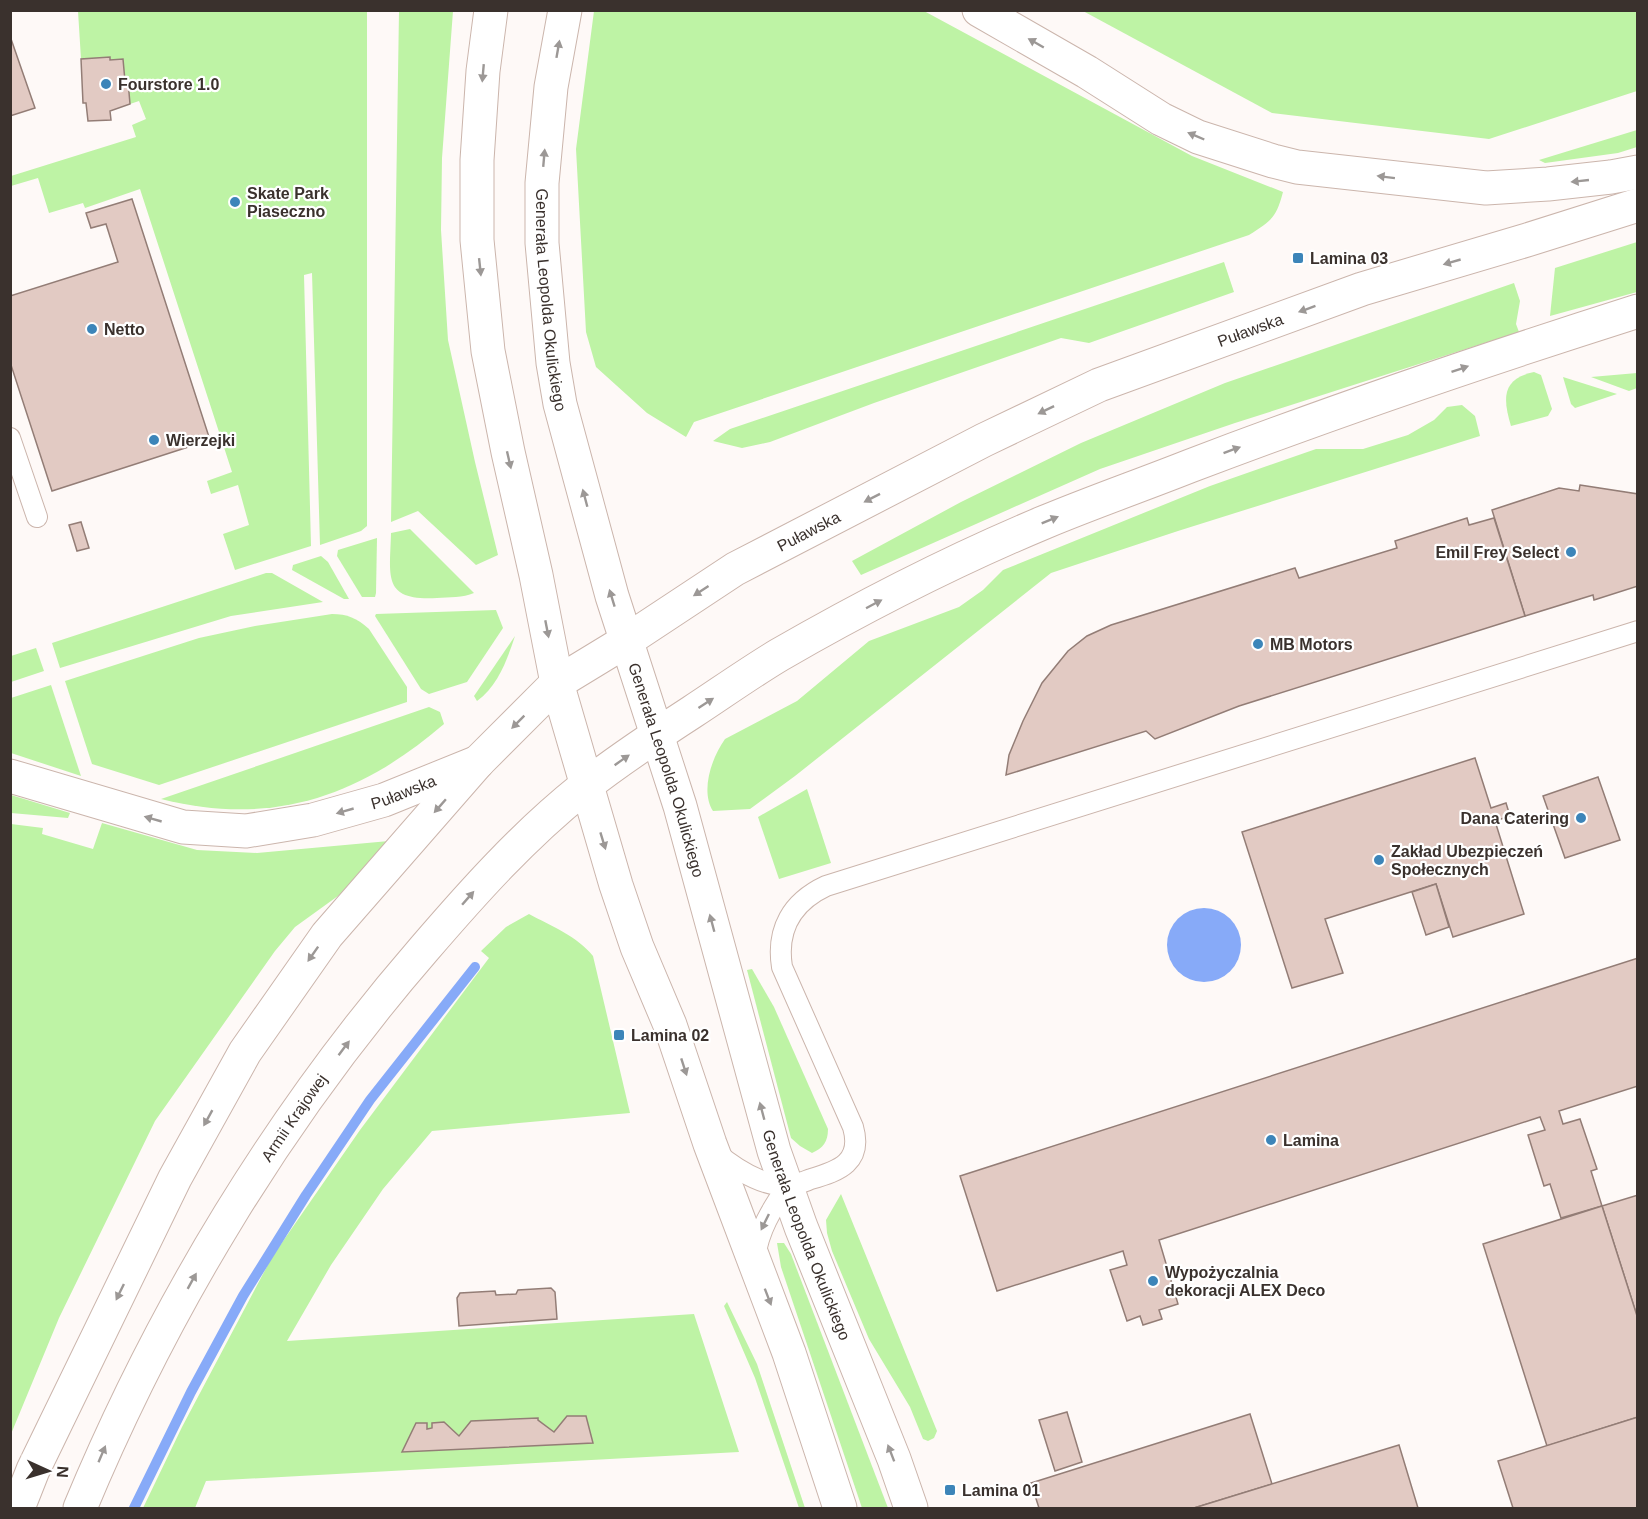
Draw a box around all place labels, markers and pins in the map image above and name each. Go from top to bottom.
place label: Fourstore 1.0 [118,76,219,93]
marker: Fourstore 1.0 [99,77,113,91]
place label: Skate Park Piaseczno [247,185,329,220]
marker: Skate Park Piaseczno [228,195,242,209]
place label: Lamina 03 [1310,250,1388,267]
marker: Lamina 03 [1291,251,1305,265]
place label: Netto [104,321,145,338]
marker: Netto [85,322,99,336]
place label: Wierzejki [166,432,235,449]
marker: Wierzejki [147,433,161,447]
place label: Emil Frey Select [1435,544,1560,561]
marker: Emil Frey Select [1564,545,1578,559]
place label: MB Motors [1270,636,1353,653]
marker: MB Motors [1251,637,1265,651]
place label: Dana Catering [1461,810,1569,827]
marker: Dana Catering [1574,811,1588,825]
place label: Zakład Ubezpieczeń Społecznych [1391,843,1543,878]
marker: Zakład Ubezpieczeń Społecznych [1372,853,1386,867]
place label: Lamina 02 [631,1027,709,1044]
marker: Lamina 02 [612,1028,626,1042]
place label: Lamina [1283,1132,1339,1149]
marker: Lamina [1264,1133,1278,1147]
place label: Wypożyczalnia dekoracji ALEX Deco [1165,1264,1326,1299]
marker: Wypożyczalnia dekoracji ALEX Deco [1146,1274,1160,1288]
place label: Lamina 01 [962,1482,1040,1499]
marker: Lamina 01 [943,1483,957,1497]

